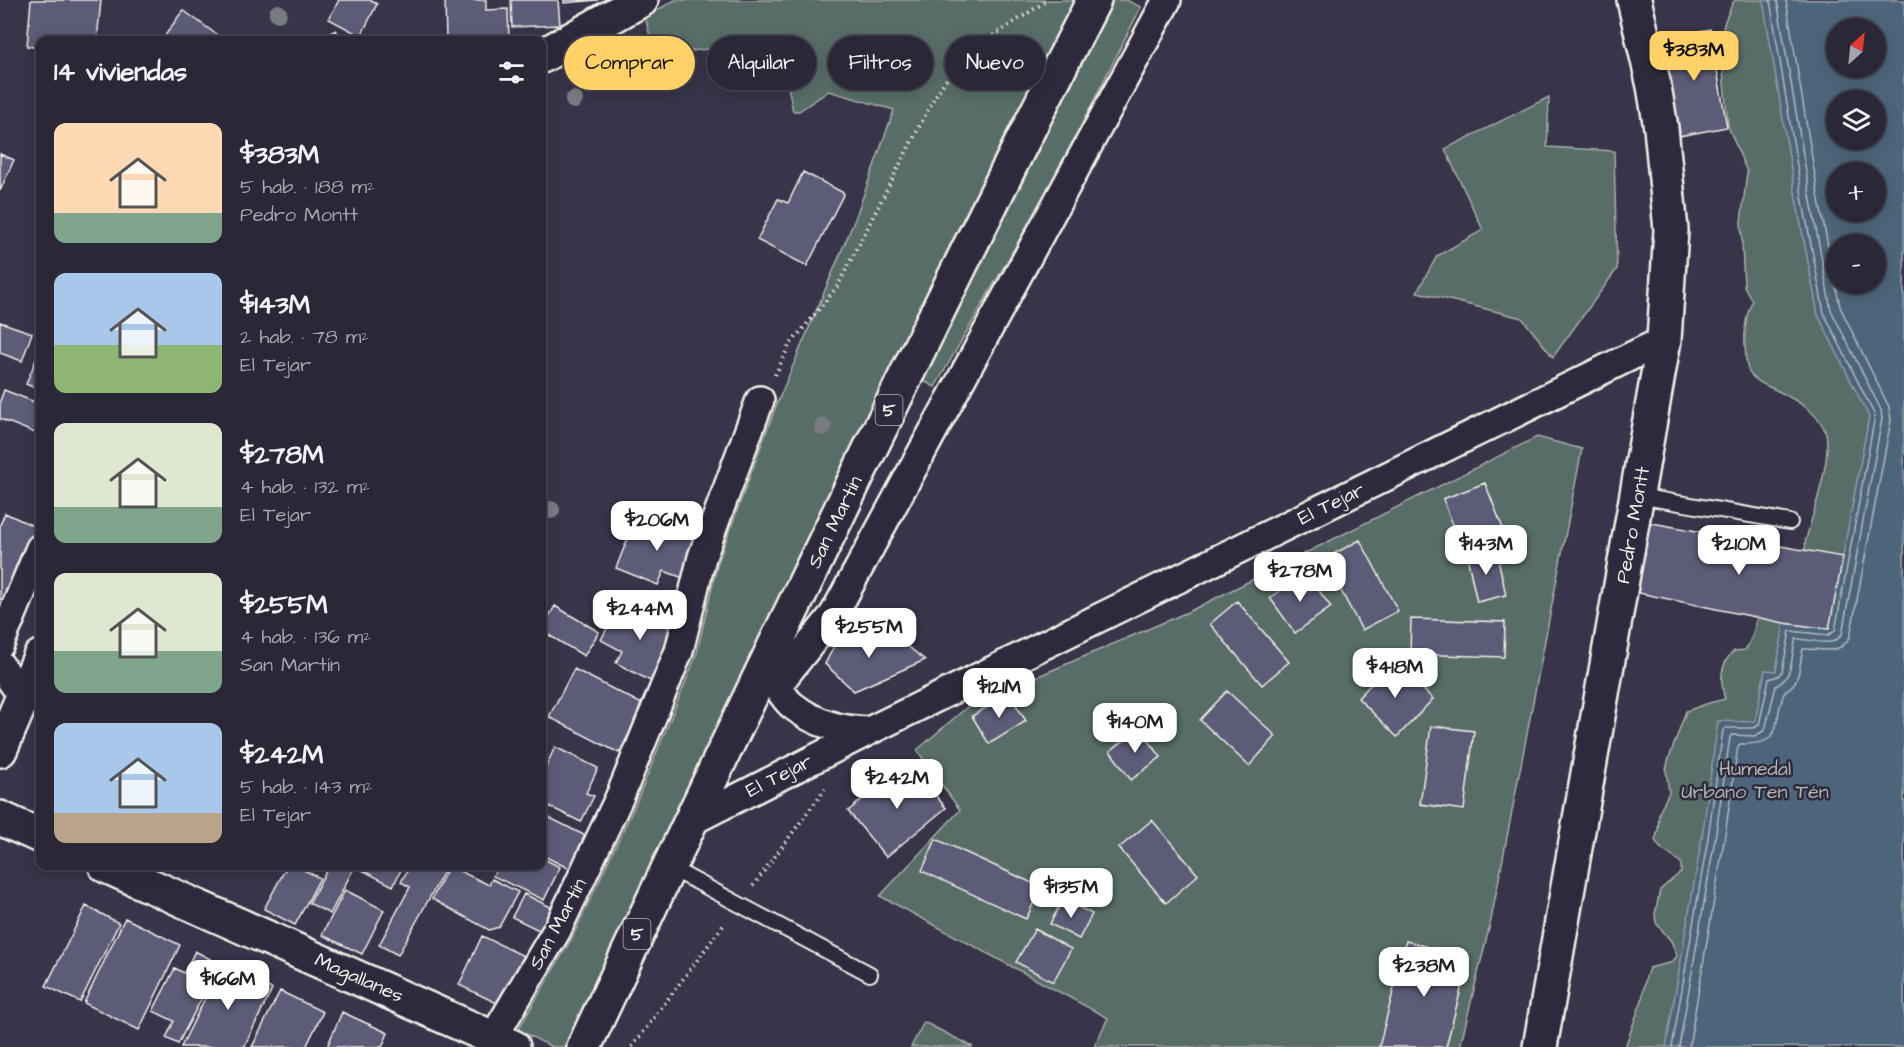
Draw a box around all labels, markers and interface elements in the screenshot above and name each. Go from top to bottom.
north arrow [1826,18,1886,78]
map controls [1826,18,1886,294]
pin: $383M [1652,31,1736,82]
chip: Comprar [564,36,695,90]
chip: Alquilar [707,36,816,90]
chip: Filtros [828,36,933,90]
chip: Nuevo [945,36,1045,90]
text: $383M [1664,36,1725,64]
text: 14 viviendas [54,54,187,90]
icon: filters [495,56,528,89]
button: layers [1826,90,1886,150]
text: $383M [240,137,319,173]
icon: home [102,147,174,219]
button: + [1826,162,1886,222]
text: 5 hab. · 188 m² [240,173,375,201]
text: Pedro Montt [240,201,358,229]
button: − [1826,234,1886,294]
text: $143M [240,287,310,323]
icon: home [102,297,174,369]
text: 2 hab. · 78 m² [240,323,369,351]
text: El Tejar [240,351,311,379]
road number: 5 [876,395,902,425]
text: $278M [240,437,324,473]
icon: home [102,447,174,519]
street label: Pedro Montt [1609,464,1657,586]
street label: San Martín [801,471,869,573]
text: 4 hab. · 132 m² [240,473,370,501]
street label: El Tejar [1293,476,1369,532]
text: El Tejar [240,501,311,529]
pin: $206M [615,501,699,552]
text: $206M [625,506,689,534]
pin: $143M [1444,525,1528,576]
pin: $210M [1697,525,1781,576]
text: $143M [1459,530,1513,558]
text: $210M [1712,530,1766,558]
pin: $278M [1258,552,1342,603]
text: $278M [1268,557,1332,585]
text: $255M [240,587,328,623]
pin: $244M [598,590,682,641]
text: $244M [607,595,673,623]
icon: home [102,597,174,669]
pin: $255M [827,608,911,659]
text: $255M [835,613,903,641]
text: 4 hab. · 136 m² [240,623,371,651]
pin: $418M [1353,648,1437,699]
text: San Martín [240,651,340,679]
text: $418M [1367,653,1423,681]
pin: $121M [957,668,1041,719]
text: $121M [977,673,1021,701]
pin: $140M [1093,703,1177,754]
text: $140M [1107,708,1163,736]
text: $242M [240,737,323,773]
icon: home [102,747,174,819]
street label: El Tejar [741,747,817,805]
park label: Humedal Urbano Ten Tén [1681,755,1829,806]
pin: $242M [855,759,939,810]
text: $242M [865,764,929,792]
text: 5 hab. · 143 m² [240,773,373,801]
text: El Tejar [240,801,311,829]
pin: $135M [1029,868,1113,919]
street label: San Martín [522,873,594,975]
text: $135M [1044,873,1098,901]
road number: 5 [624,919,650,949]
street label: Magallanes [310,946,408,1011]
pin: $238M [1382,947,1466,998]
text: $238M [1393,952,1455,980]
pin: $166M [186,960,270,1011]
text: $166M [200,965,256,993]

